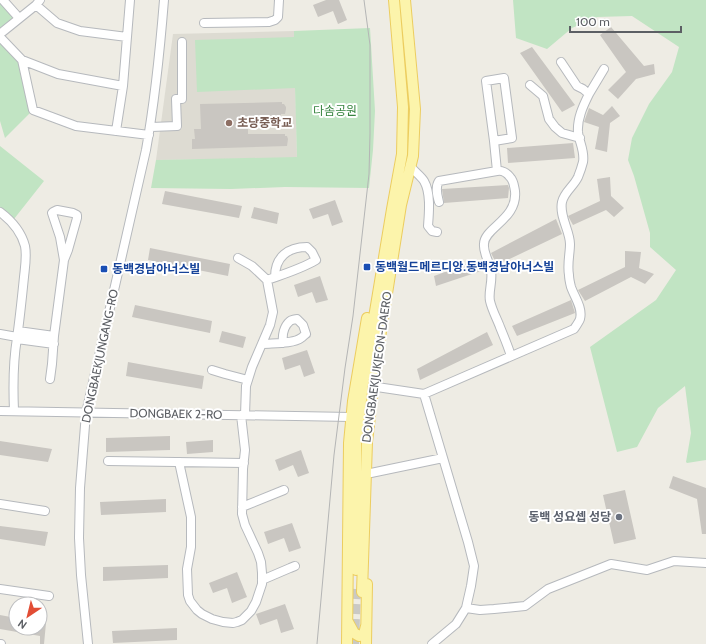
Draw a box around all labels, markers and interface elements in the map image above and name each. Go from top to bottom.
scale bar [570,8,681,34]
text: 100 m [576,14,610,29]
park label: 다솜공원 [313,103,357,118]
place label: 초당중학교 [237,115,292,130]
marker: 초당중학교 [224,118,234,128]
place label: 동백월드메르디앙.동백경남아너스빌 [375,259,554,274]
place label: 동백경남아너스빌 [112,261,200,276]
marker: 동백월드메르디앙.동백경남아너스빌 [362,262,372,272]
marker: 동백경남아너스빌 [99,264,109,274]
street label: DONGBAEKJUNGANG-RO [78,288,121,424]
street label: DONGBAEKJUKJEON-DAERO [358,290,395,443]
street label: DONGBAEK 2-RO [129,405,223,422]
place label: 동백 성요셉 성당 [528,509,611,524]
marker: 동백 성요셉 성당 [614,512,624,522]
north arrow [8,596,48,636]
text: N [15,616,29,632]

